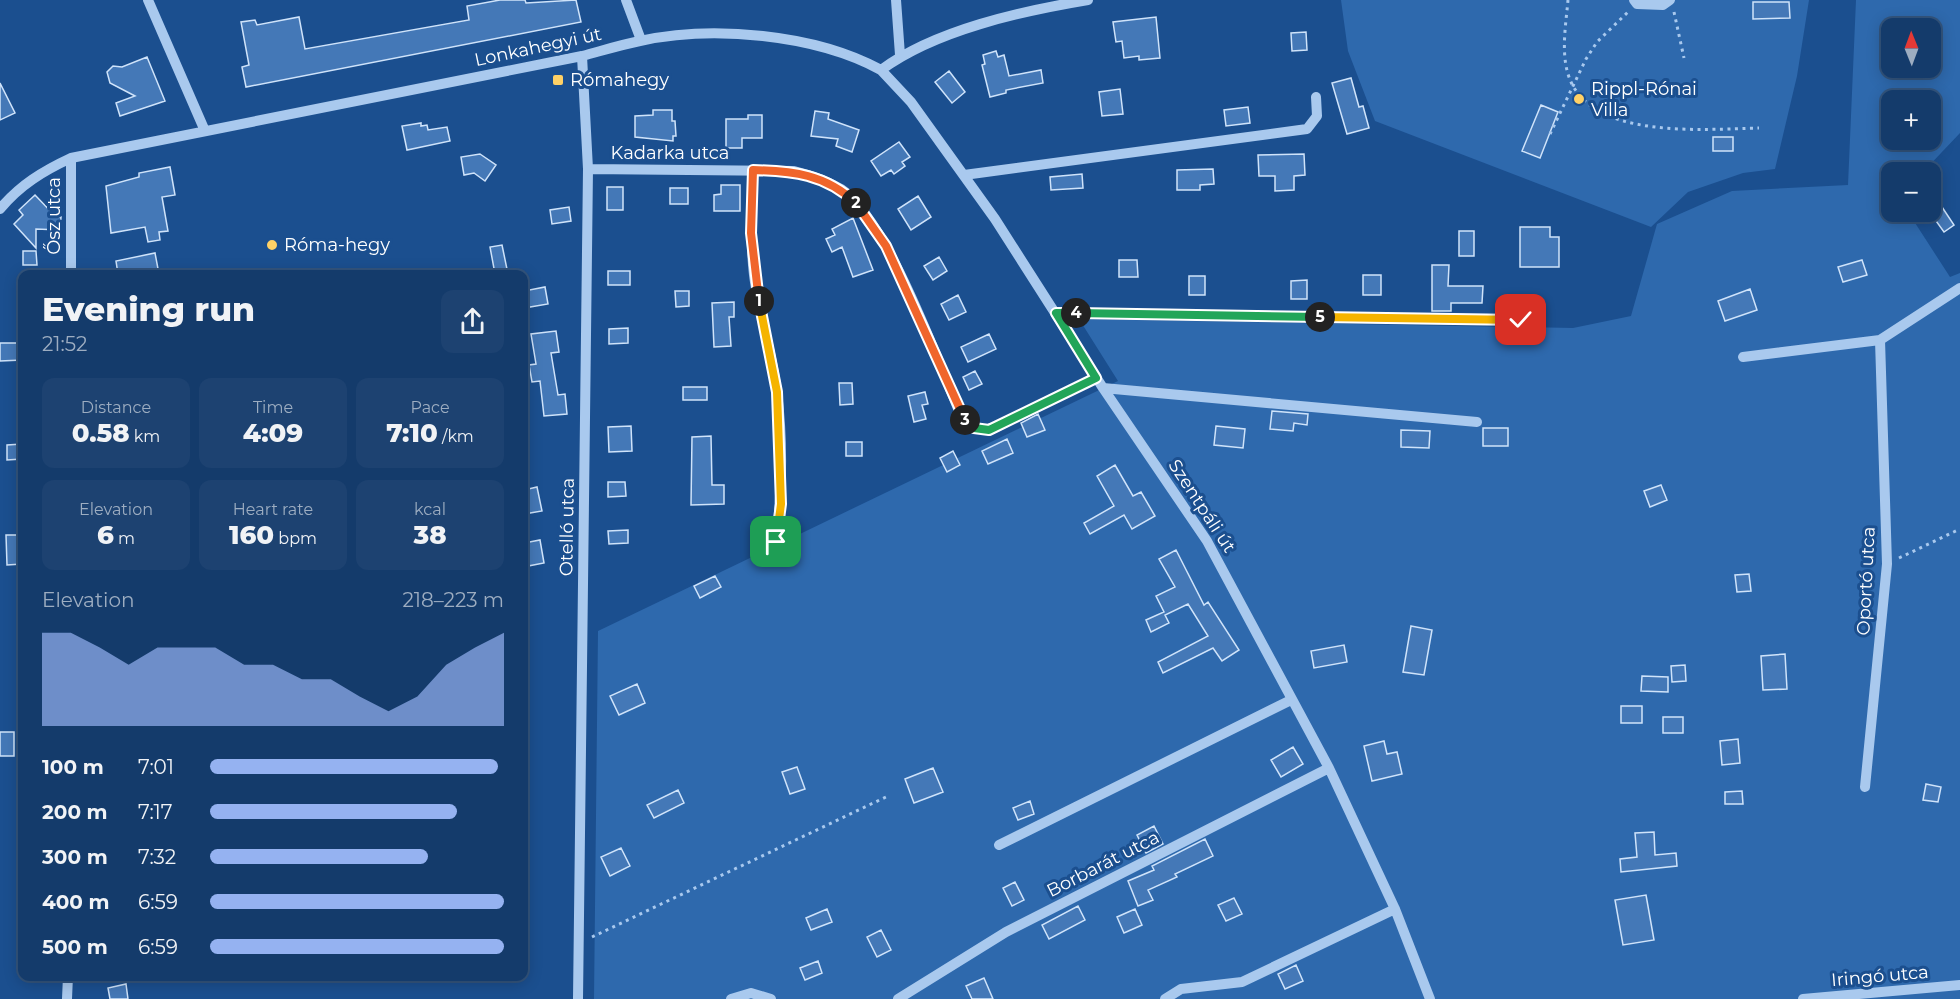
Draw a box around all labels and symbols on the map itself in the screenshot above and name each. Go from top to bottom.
north arrow [1881,18,1941,78]
street label: Lonkahegyi út [473,23,603,71]
place label: Rómahegy [570,69,669,91]
marker: Rómahegy [551,73,565,87]
place label: Rippl-Rónai Villa [1591,78,1697,121]
marker: Rippl-Rónai Villa [1572,92,1586,106]
street label: Kadarka utca [611,142,729,164]
street label: Ősz utca [43,177,65,255]
pin: 2 [841,188,871,218]
place label: Róma-hegy [284,234,390,256]
marker: Róma-hegy [265,238,279,252]
pin: 1 [744,286,774,316]
pin [1495,294,1546,345]
pin: 4 [1061,298,1091,328]
pin: 5 [1305,302,1335,332]
pin: 3 [950,405,980,435]
street label: Szentpáli út [1164,455,1240,557]
street label: Otelló utca [555,478,579,576]
pin [750,516,801,567]
street label: Oportó utca [1852,526,1880,636]
street label: Borbarát utca [1043,826,1163,902]
street label: Iringó utca [1830,961,1930,991]

